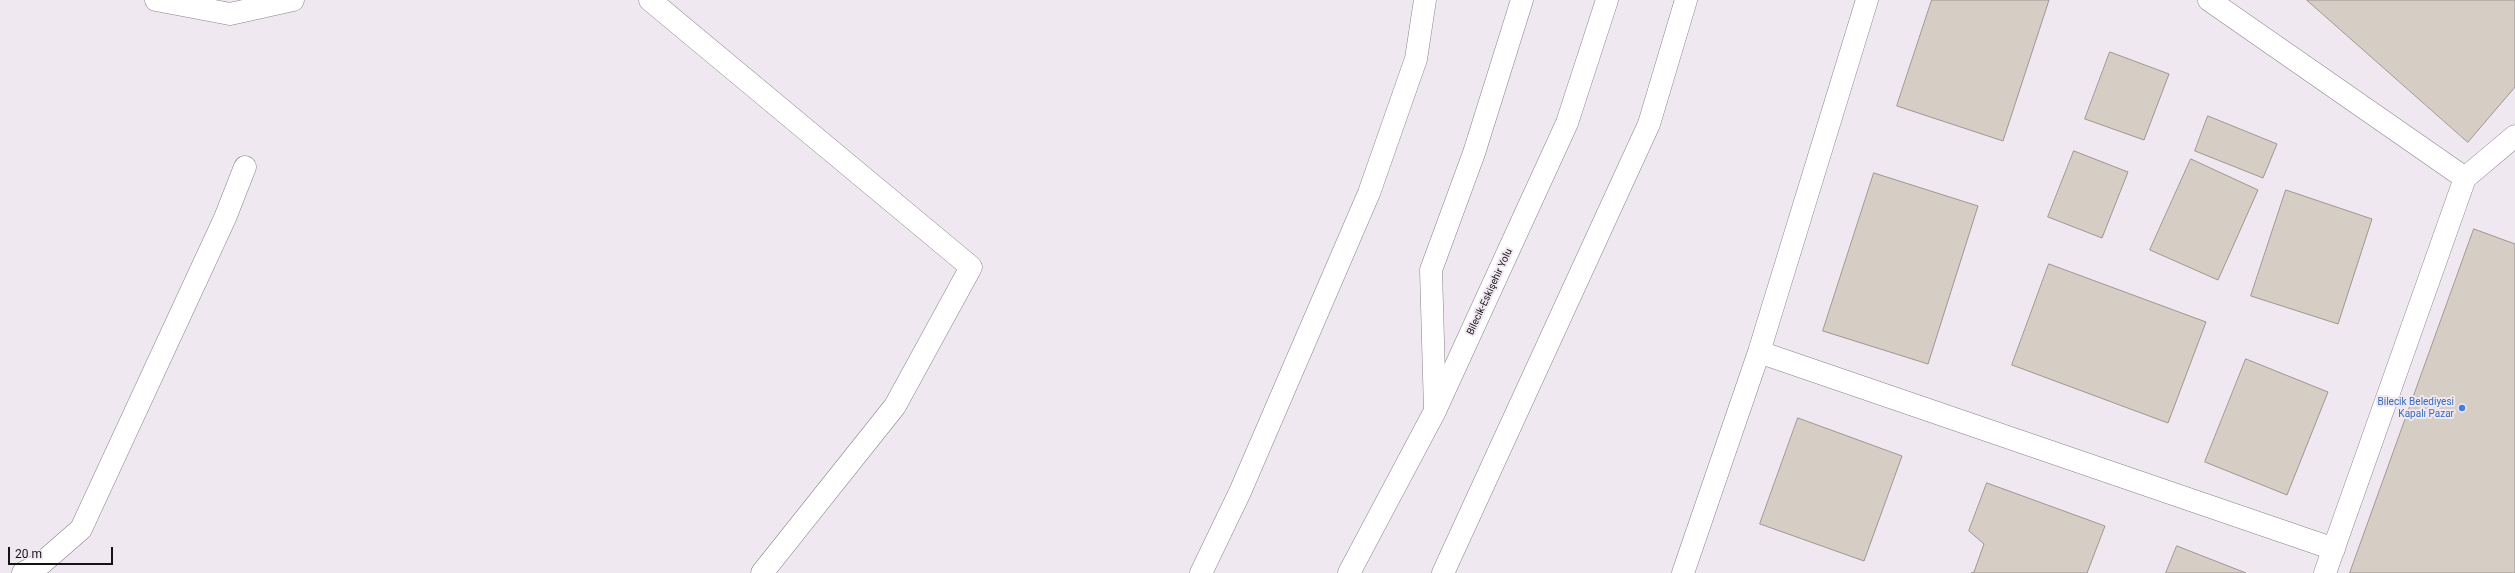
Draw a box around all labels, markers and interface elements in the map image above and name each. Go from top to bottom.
street label: Bilecik-Eskişehir Yolu [1465,247,1515,337]
place label: Bilecik Belediyesi Kapalı Pazar [2377,396,2454,420]
marker: Bilecik Belediyesi Kapalı Pazar [2457,403,2467,413]
scale bar [10,539,115,565]
text: 20 m [15,547,42,561]

